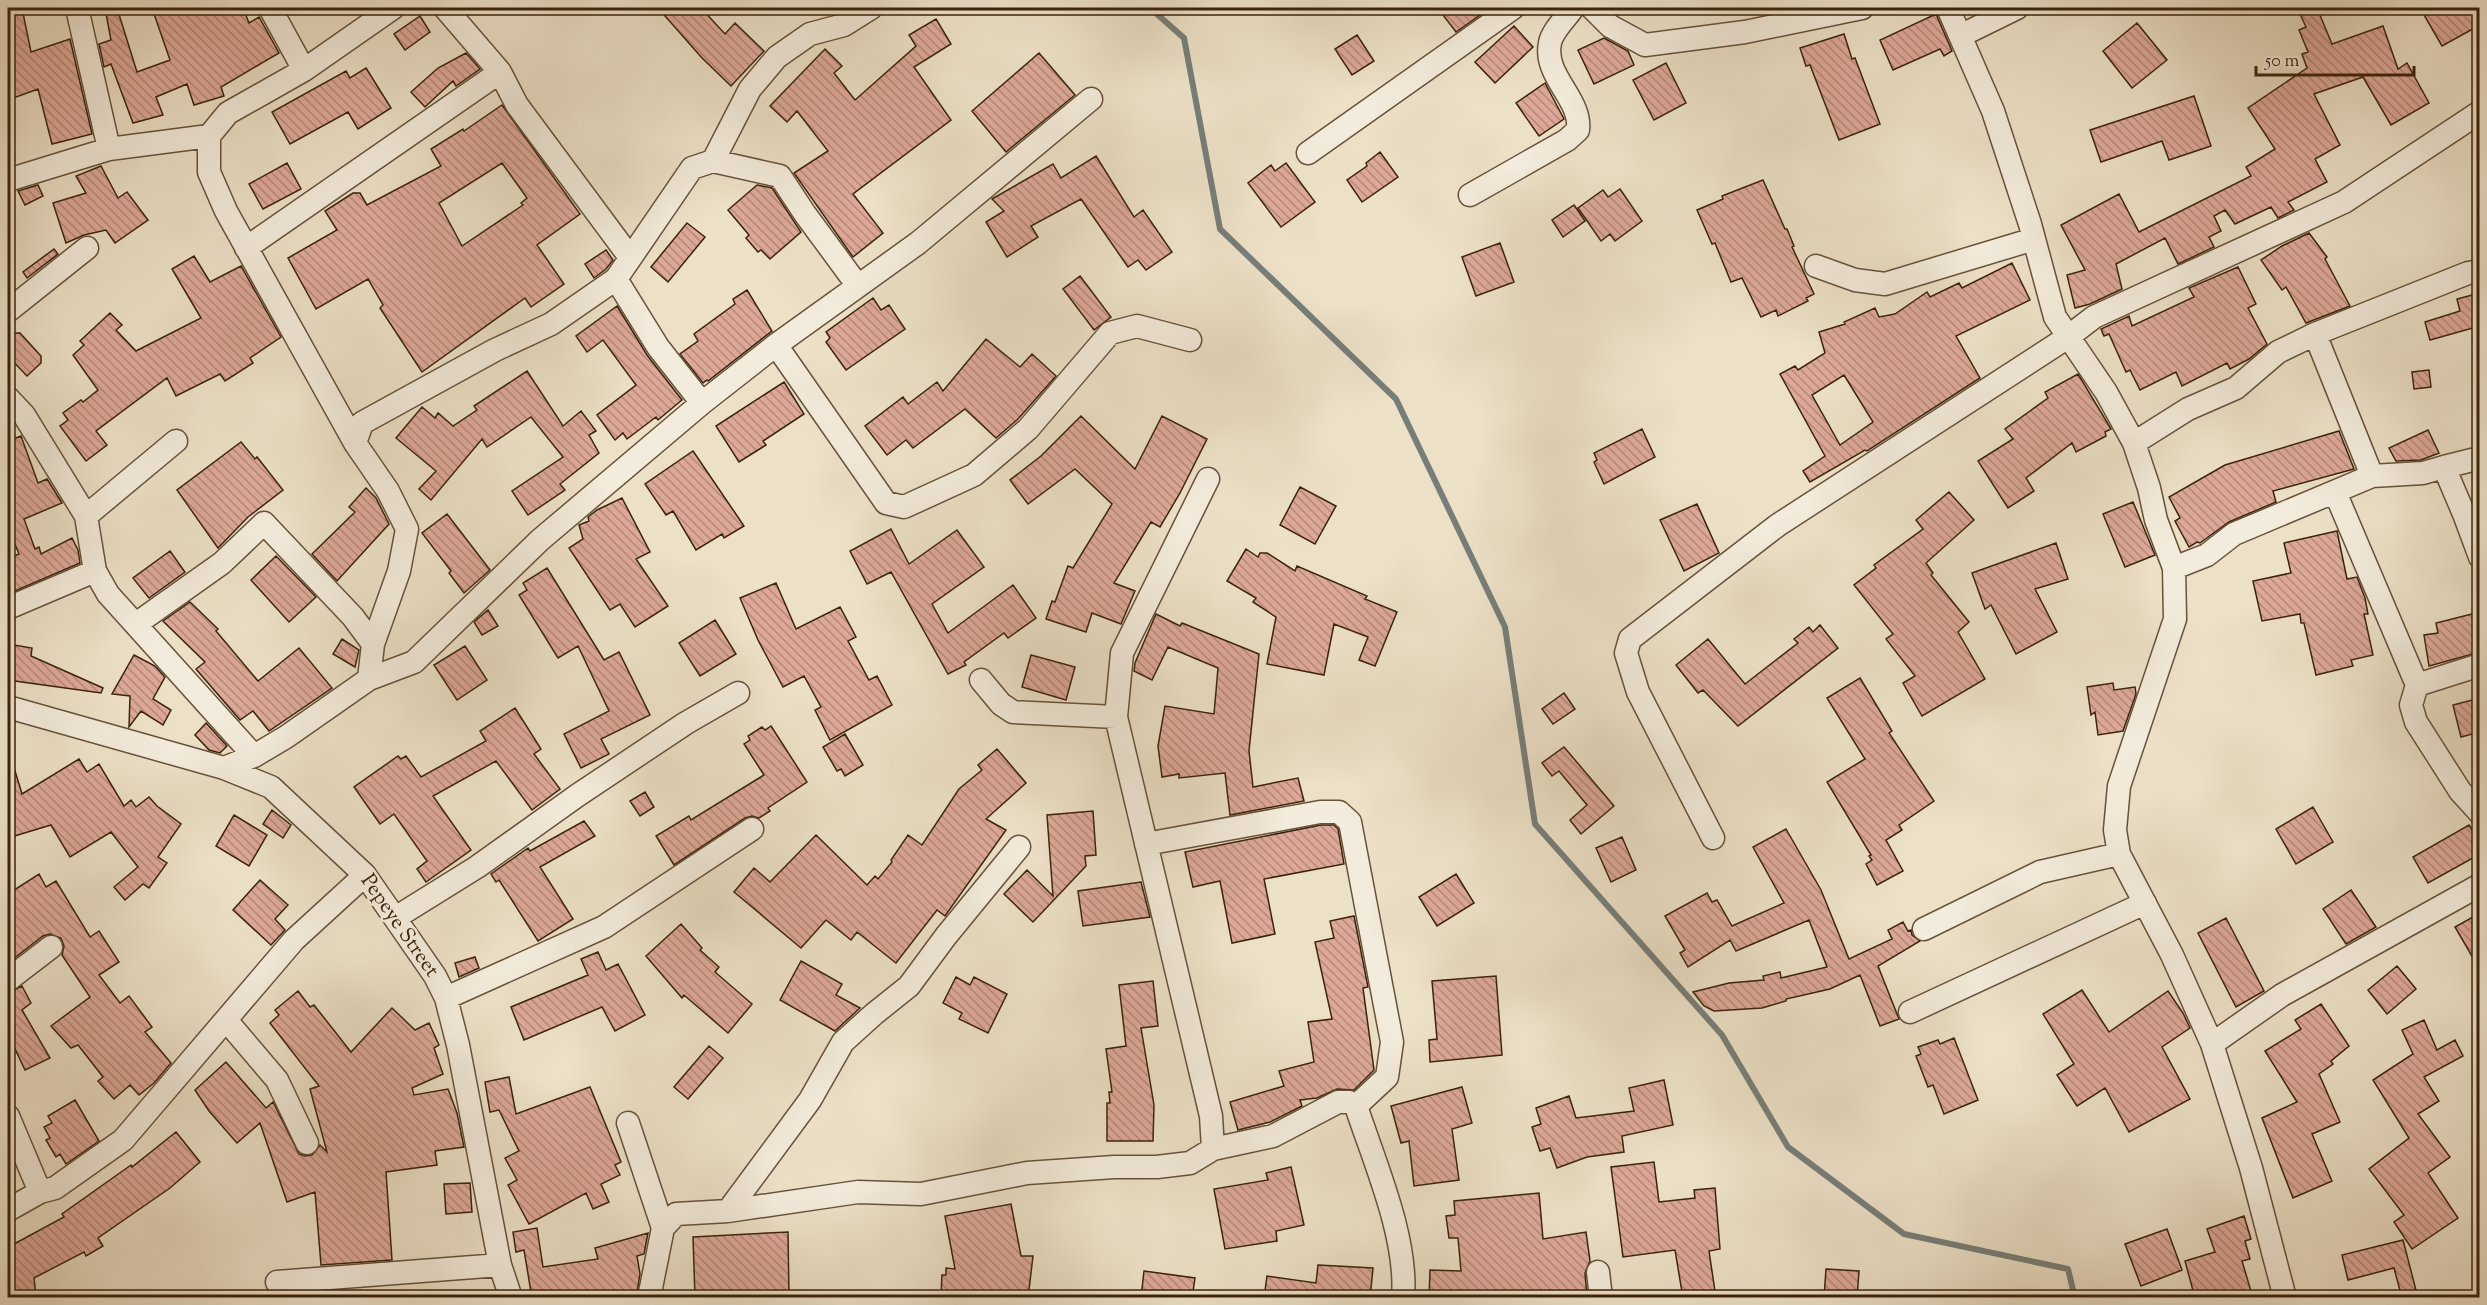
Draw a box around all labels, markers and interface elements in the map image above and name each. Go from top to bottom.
scale bar [2256,39,2414,77]
text: 50 m [2264,49,2300,75]
street label: Pepeye Street [352,868,446,984]

